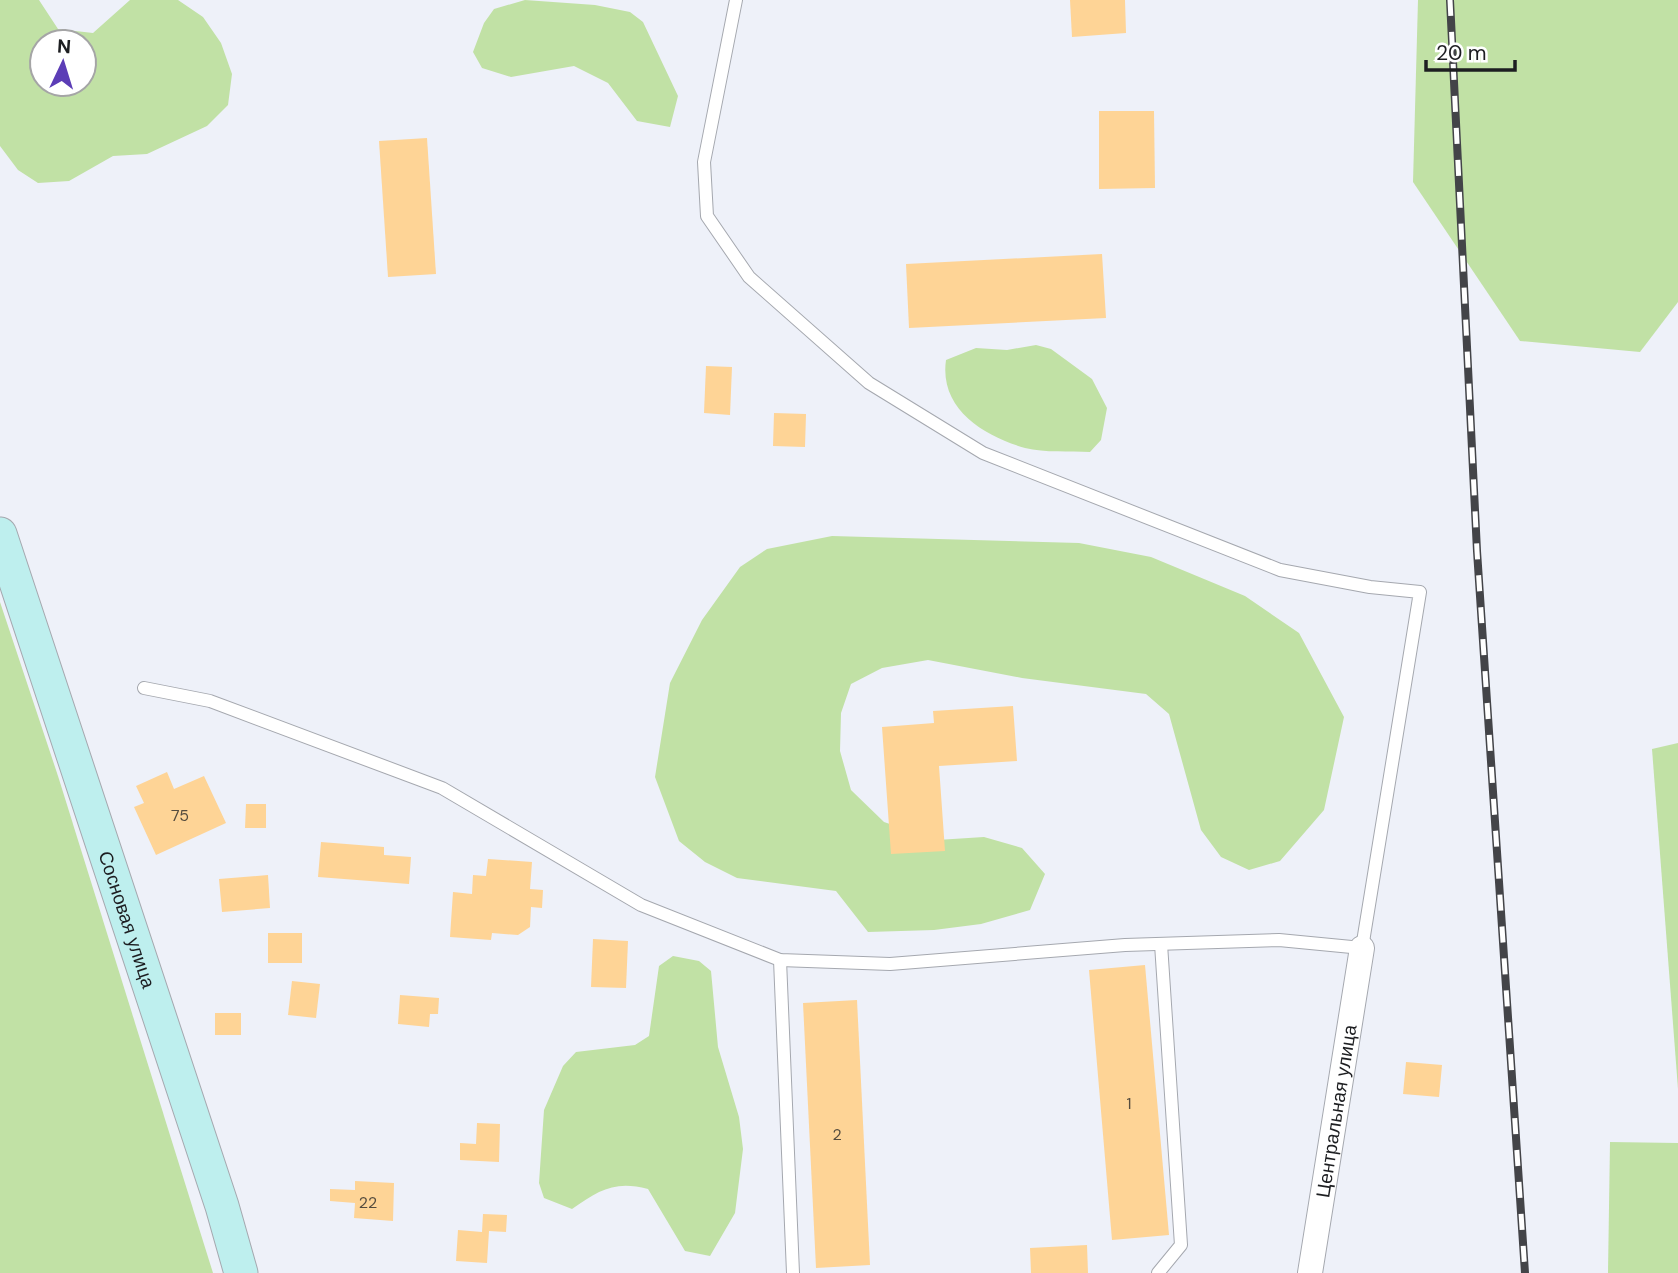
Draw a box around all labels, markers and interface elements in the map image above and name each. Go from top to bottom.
north arrow [28,28,98,98]
scale bar [1426,28,1515,72]
text: N [56,34,72,59]
text: 20 m [1436,39,1487,67]
house number: 75 [171,805,189,826]
street label: Сосновая улица [93,848,162,992]
street label: Центральная улица [1310,1022,1362,1199]
house number: 1 [1127,1093,1132,1114]
house number: 2 [832,1124,842,1145]
house number: 22 [359,1192,377,1213]

